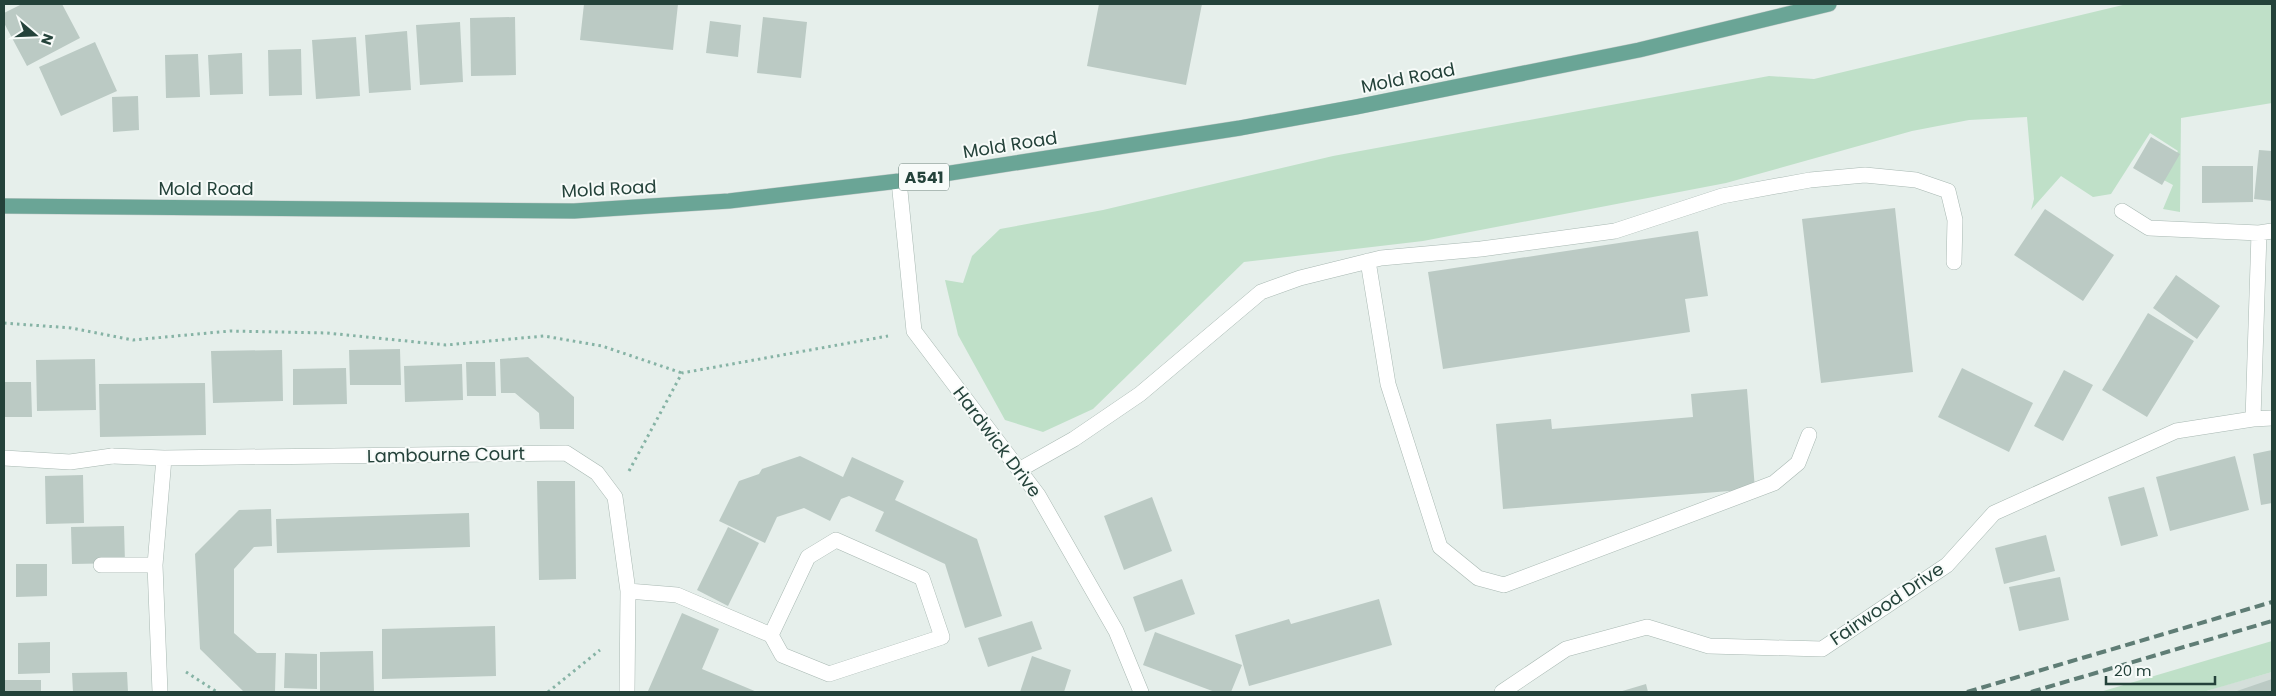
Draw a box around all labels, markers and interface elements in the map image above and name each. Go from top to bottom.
north arrow [10,10,60,60]
text: N [36,31,58,47]
street label: Mold Road [1359,56,1457,99]
street label: Mold Road [961,125,1059,164]
road number: A541 [899,163,949,190]
street label: Mold Road [561,174,657,203]
street label: Mold Road [158,176,254,201]
street label: Hardwick Drive [947,381,1047,502]
street label: Lambourne Court [367,441,525,468]
street label: Fairwood Drive [1825,556,1949,651]
scale bar [2106,654,2215,686]
text: 20 m [2114,660,2152,681]

